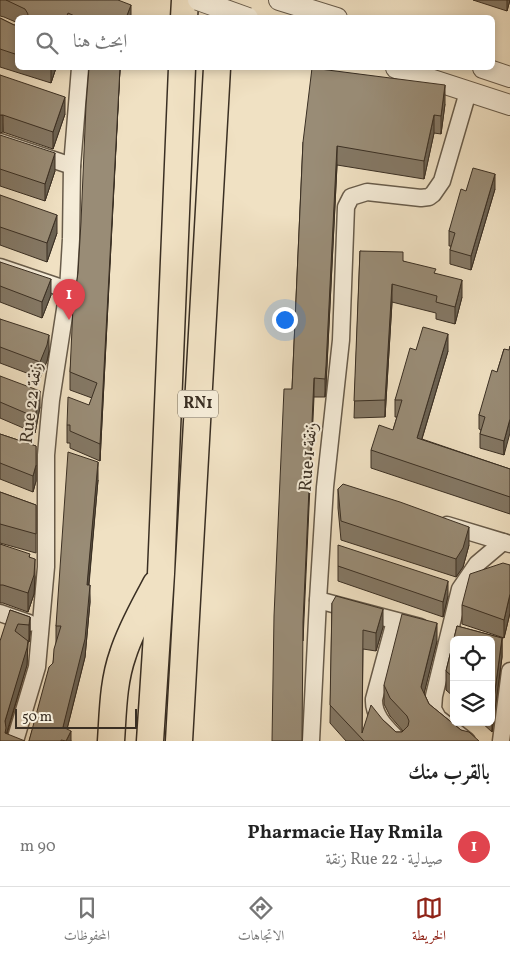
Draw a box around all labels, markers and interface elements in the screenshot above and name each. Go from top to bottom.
search box [15,15,495,70]
icon: search [33,29,61,57]
text: ابحث هنا [73,29,127,55]
pin: 1 [53,279,85,320]
your location [272,307,298,333]
street label: Rue 22 زنقة [15,361,49,445]
road number: RN1 [178,390,218,418]
street label: Rue 1 زنقة [294,421,324,493]
map controls [450,636,495,726]
button: locate [450,636,495,681]
button: layers [450,681,495,726]
scale bar [15,706,138,729]
text: 50 m [22,708,52,727]
text: بالقرب منك [408,759,490,788]
text: Pharmacie Hay Rmila [248,820,443,846]
text: 90 m [20,836,56,858]
text: 1 [471,836,477,858]
text: صيدلية · Rue 22 زنقة [325,849,443,871]
tab: المحفوظات [64,894,110,949]
tab: الاتجاهات [238,894,284,949]
tab: الخريطة [412,894,446,949]

